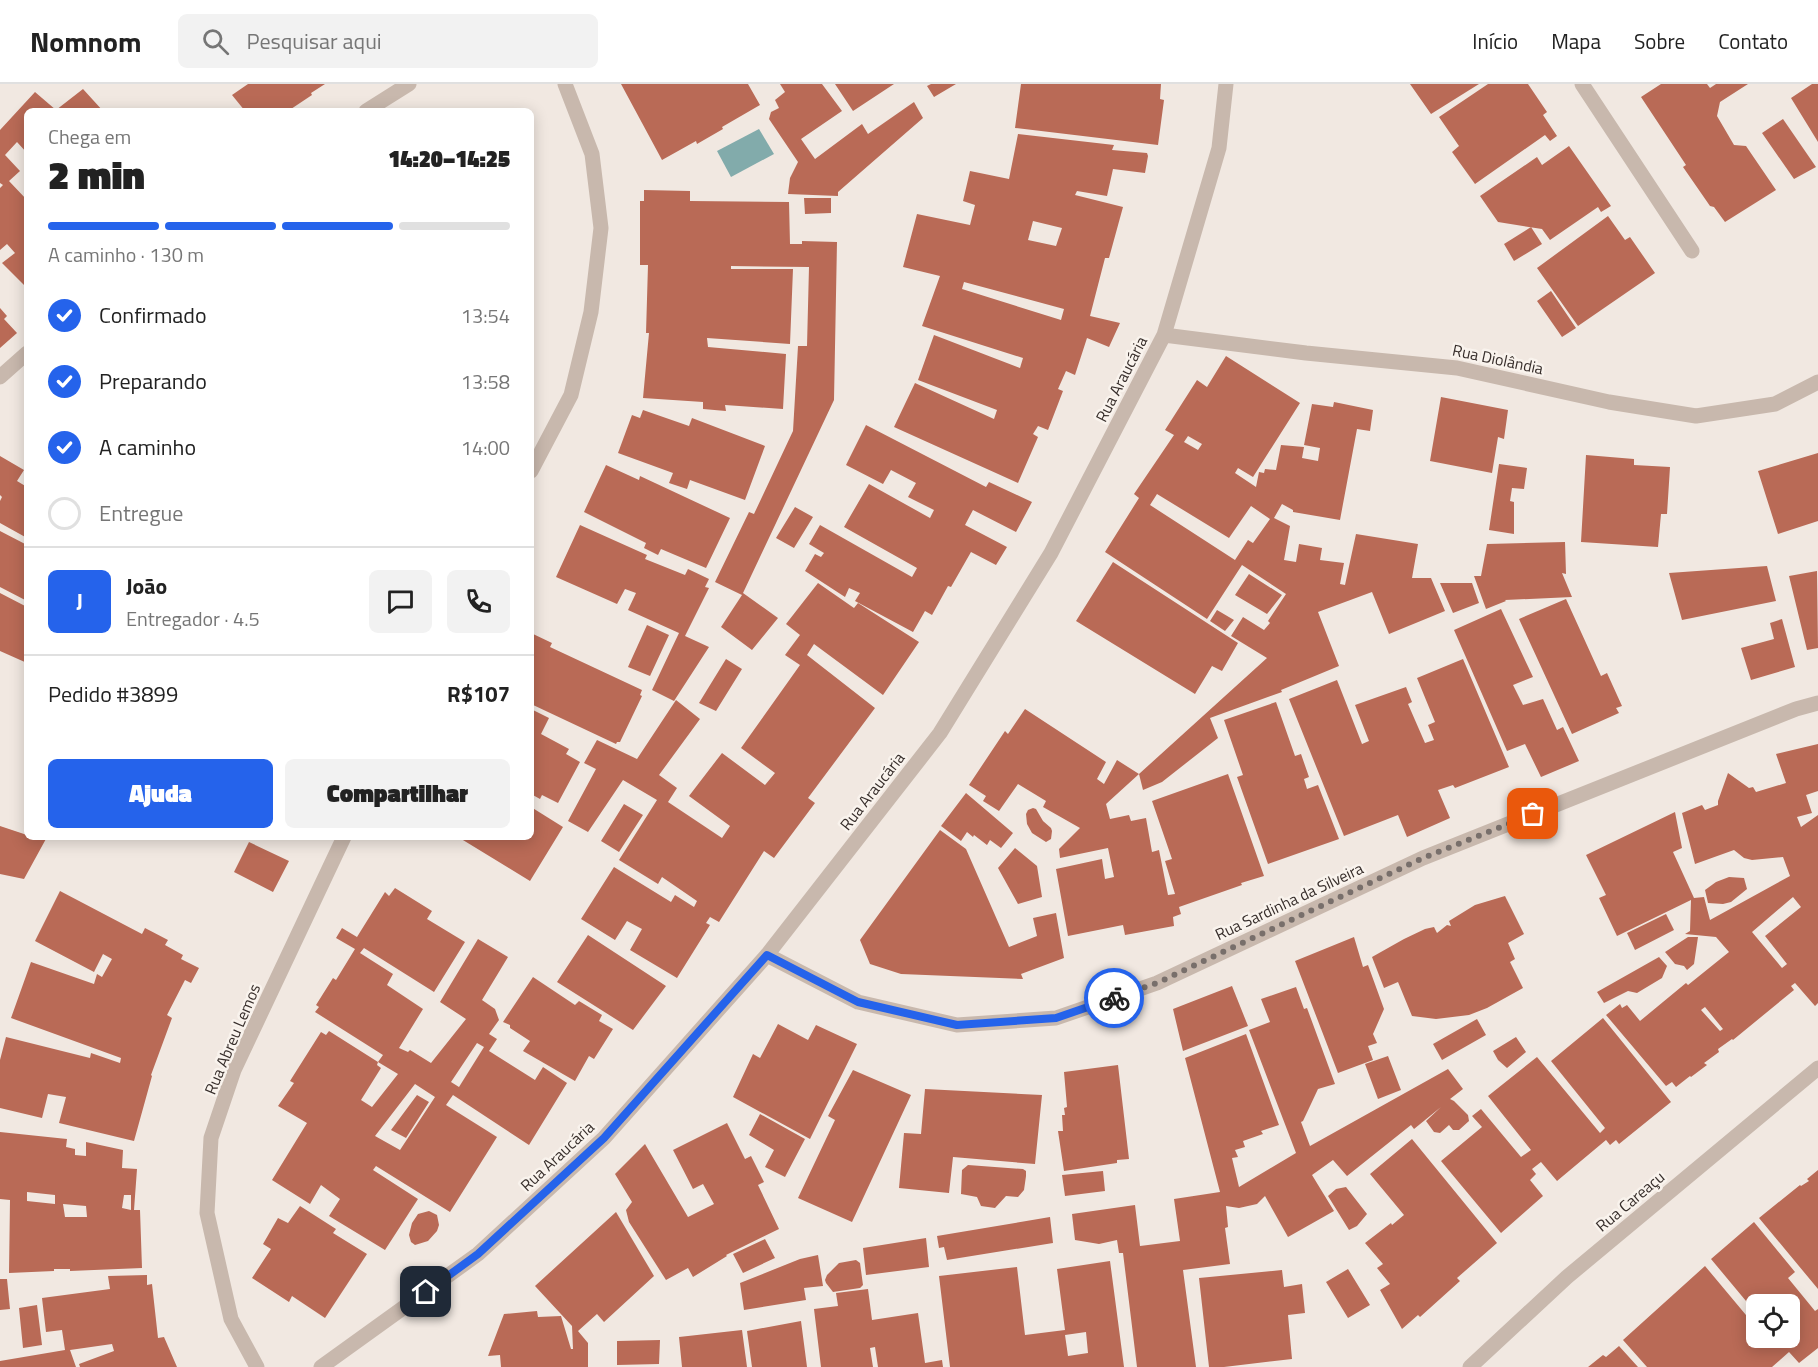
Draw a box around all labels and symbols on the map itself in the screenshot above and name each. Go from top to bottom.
street label: Rua Araucária [1089,332,1153,426]
street label: Rua Diolândia [1450,338,1546,380]
street label: Rua Araucária [834,747,910,835]
pin [1507,788,1558,839]
street label: Rua Sardinha da Silveira [1211,856,1367,946]
courier [1084,968,1144,1028]
street label: Rua Abreu Lemos [198,980,266,1098]
street label: Rua Araucária [515,1115,599,1197]
street label: Rua Careaçu [1590,1165,1670,1237]
pin [400,1266,451,1317]

